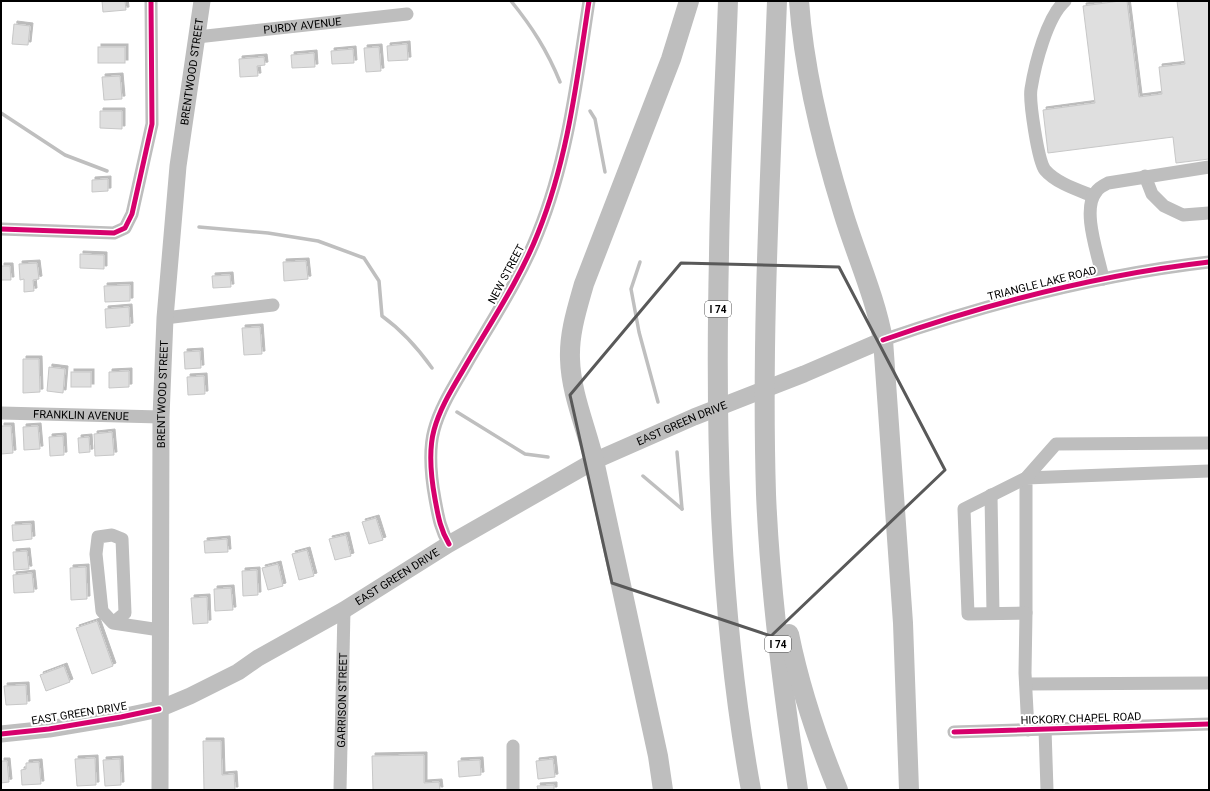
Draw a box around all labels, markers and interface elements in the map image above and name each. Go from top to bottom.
street label: PURDY AVENUE [263,15,342,37]
street label: BRENTWOOD STREET [178,17,207,126]
street label: NEW STREET [485,242,528,306]
street label: TRIANGLE LAKE ROAD [986,264,1098,303]
road number: I 74 [705,301,731,317]
street label: BRENTWOOD STREET [155,339,171,448]
street label: EAST GREEN DRIVE [635,399,729,448]
street label: FRANKLIN AVENUE [33,408,129,423]
street label: EAST GREEN DRIVE [353,546,442,608]
road number: I 74 [765,636,791,652]
street label: GARRISON STREET [335,652,350,748]
street label: EAST GREEN DRIVE [30,700,128,727]
street label: HICKORY CHAPEL ROAD [1020,710,1142,727]

